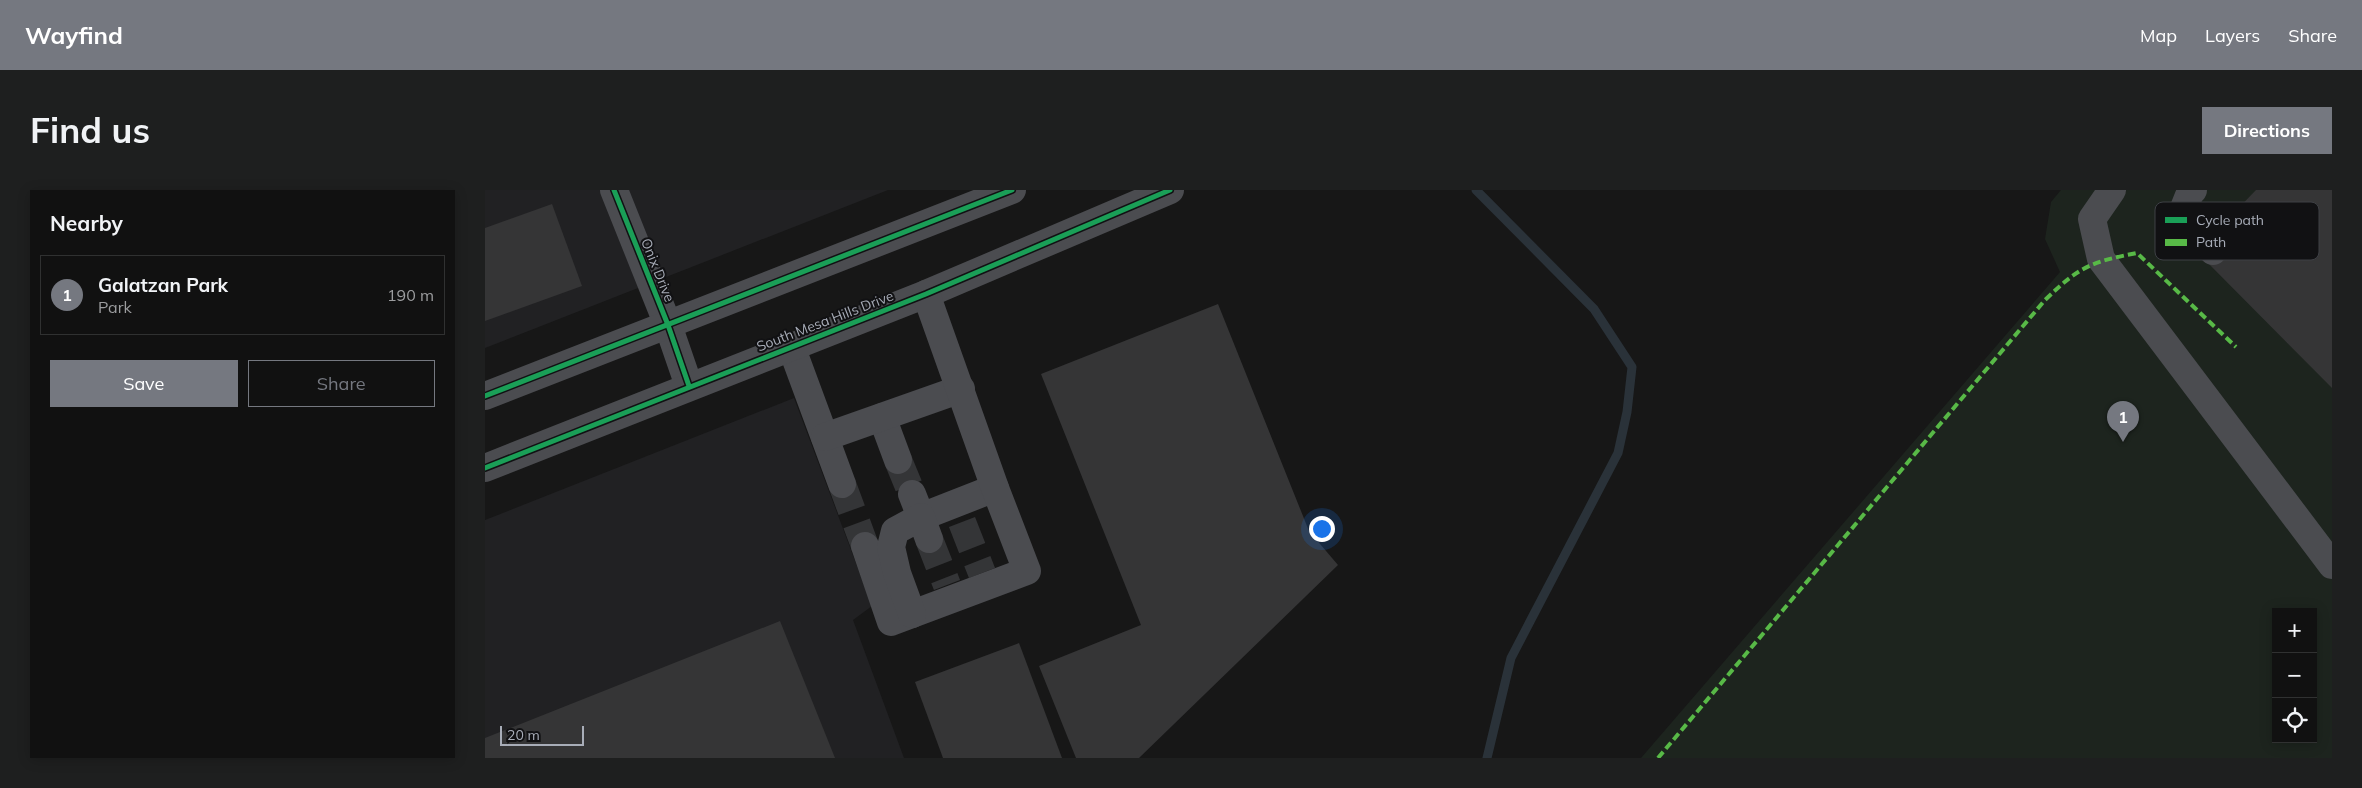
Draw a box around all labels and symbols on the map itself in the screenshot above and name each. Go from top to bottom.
legend [2155,202,2319,260]
text: Cycle path [2196,211,2264,229]
text: Path [2196,233,2226,251]
street label: Onix Drive [637,235,679,305]
street label: South Mesa Hills Drive [754,287,896,355]
pin: 1 [2107,401,2139,442]
your location [1309,516,1335,542]
scale bar [500,723,584,746]

